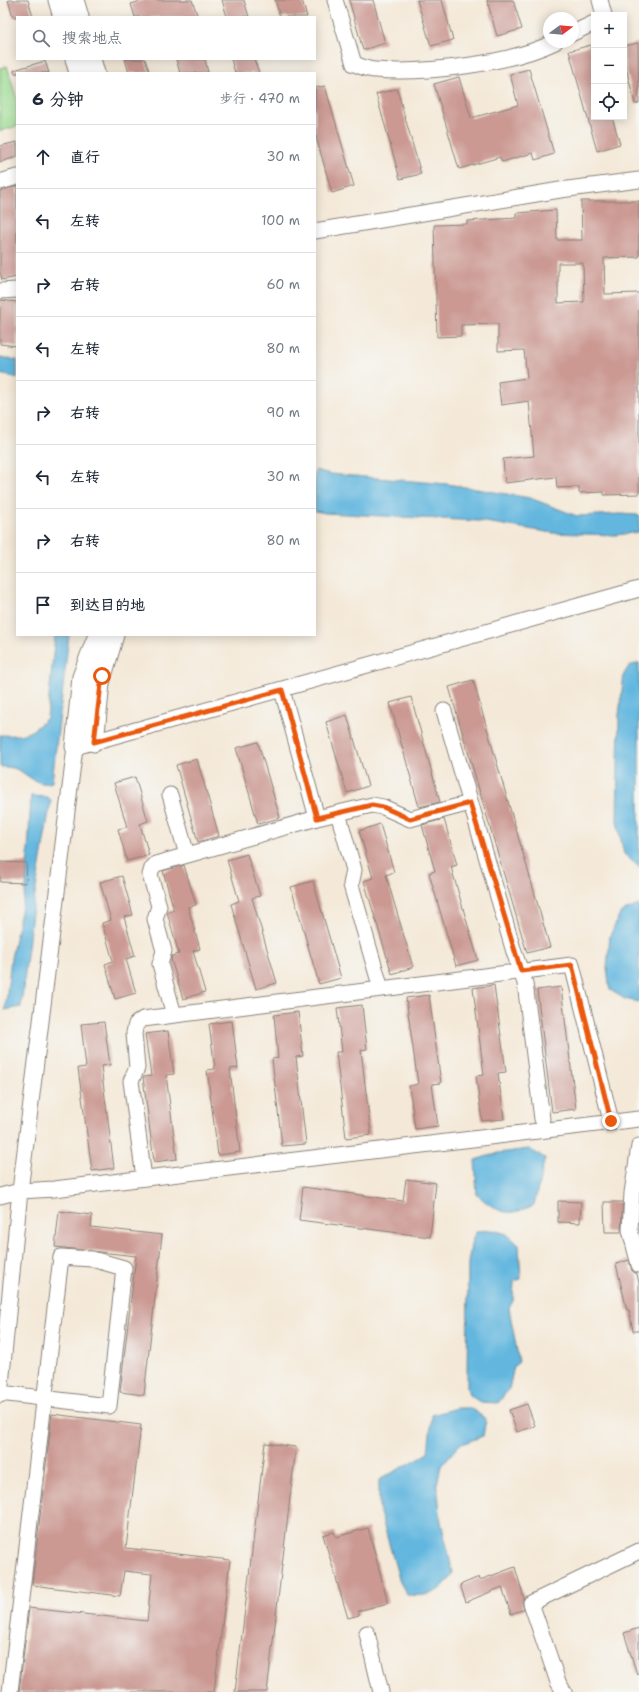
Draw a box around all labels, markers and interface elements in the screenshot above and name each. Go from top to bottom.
north arrow [543,12,579,48]
map controls [591,12,627,120]
button: + [591,12,627,48]
search box [16,16,316,60]
icon: search [30,27,52,49]
text: 搜索地点 [62,28,122,48]
button: − [591,48,627,84]
button: locate [591,84,627,120]
text: 6 分钟 [32,88,84,110]
text: 步行 · 470 m [220,90,300,107]
icon: ahead [32,146,54,168]
text: 直行 [70,147,100,167]
text: 30 m [266,148,300,165]
icon: left [32,210,54,232]
text: 左转 [70,211,100,231]
text: 100 m [261,212,300,229]
icon: right [32,274,54,296]
text: 右转 [70,275,100,295]
text: 60 m [267,276,300,293]
icon: left [32,338,54,360]
text: 左转 [70,339,100,359]
text: 80 m [266,340,300,357]
icon: right [32,402,54,424]
text: 右转 [70,403,100,423]
text: 90 m [266,404,300,421]
icon: left [32,466,54,488]
text: 左转 [70,467,100,487]
text: 30 m [266,468,300,485]
icon: right [32,530,54,552]
text: 右转 [70,531,100,551]
text: 80 m [266,532,300,549]
icon: arrive [32,594,54,616]
text: 到达目的地 [70,595,145,615]
route start [93,667,111,685]
route end [602,1112,620,1130]

